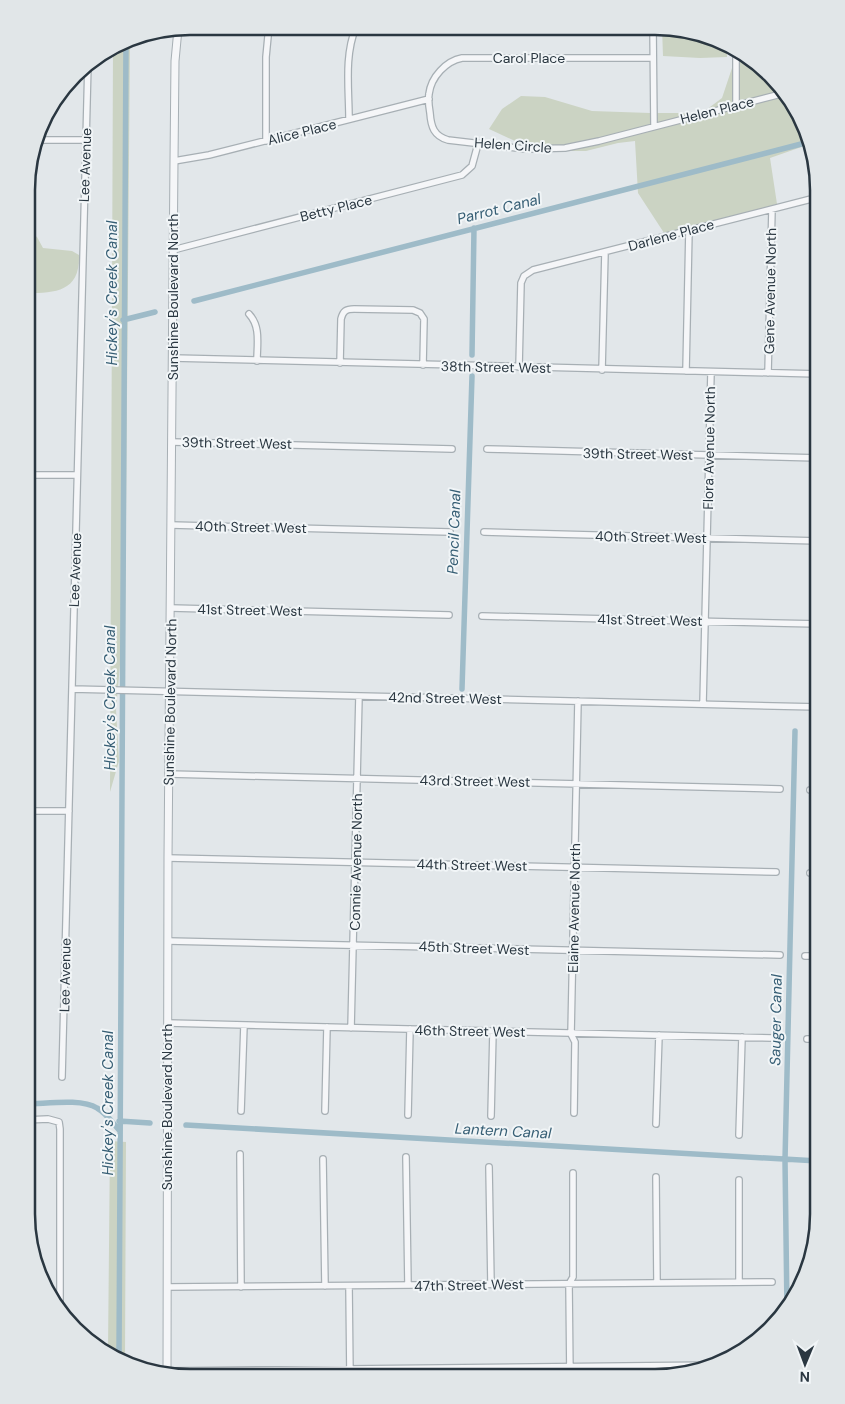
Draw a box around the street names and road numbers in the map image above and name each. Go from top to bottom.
street label: Carol Place [493,49,565,67]
street label: Helen Place [678,92,756,128]
street label: Alice Place [266,115,338,149]
street label: Lee Avenue [75,128,95,202]
street label: Helen Circle [474,133,552,157]
street label: Betty Place [298,190,374,226]
street label: Sunshine Boulevard North [164,214,182,380]
street label: Darlene Place [626,215,716,255]
street label: Gene Avenue North [760,228,780,354]
street label: 38th Street West [441,357,551,377]
street label: Flora Avenue North [699,386,719,510]
street label: 39th Street West [182,433,292,453]
street label: 39th Street West [583,444,693,464]
street label: 40th Street West [195,517,307,537]
street label: 40th Street West [595,527,707,547]
street label: Lee Avenue [65,533,85,607]
street label: 41st Street West [197,600,303,620]
street label: 41st Street West [597,610,703,630]
street label: Sunshine Boulevard North [160,619,180,785]
street label: 42nd Street West [388,688,502,708]
street label: 43rd Street West [420,771,530,791]
street label: Connie Avenue North [346,793,366,931]
street label: Elaine Avenue North [564,843,584,973]
street label: 44th Street West [417,855,527,875]
street label: 45th Street West [418,937,530,959]
street label: Lee Avenue [55,938,75,1012]
street label: 46th Street West [414,1021,526,1041]
street label: Sunshine Boulevard North [158,1024,176,1190]
street label: 47th Street West [414,1275,524,1295]

